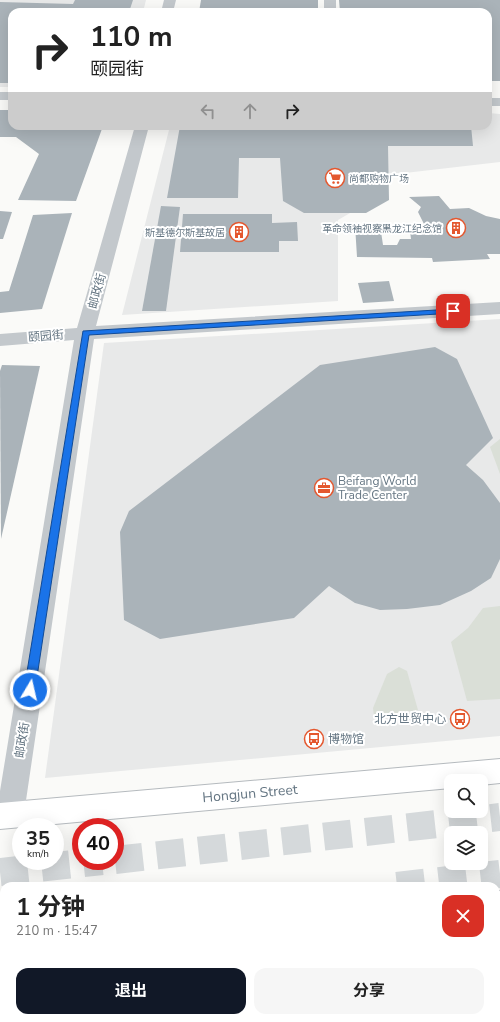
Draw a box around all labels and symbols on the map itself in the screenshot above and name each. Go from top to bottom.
supermarket icon: 尚都购物广场 [324,167,346,189]
place label: 尚都购物广场 [349,172,409,186]
building icon: 革命领袖视察黑龙江纪念馆 [445,217,467,239]
building icon: 斯基德尔斯基故居 [228,221,250,243]
place label: 革命领袖视察黑龙江纪念馆 [322,222,442,236]
place label: 斯基德尔斯基故居 [145,226,225,240]
street label: 邮政街 [85,272,109,310]
pin [436,294,470,328]
street label: 颐园街 [27,326,65,346]
place label: Beifang World Trade Center [338,473,416,503]
office icon: Beifang World Trade Center [313,477,335,499]
position arrow [9,669,51,711]
bus stop icon: 北方世贸中心 [449,708,471,730]
place label: 北方世贸中心 [374,711,446,727]
street label: 邮政街 [11,721,33,759]
bus stop icon: 博物馆 [303,728,325,750]
place label: 博物馆 [328,731,364,747]
street label: Hongjun Street [202,780,299,807]
speed limit sign: 40 [72,818,124,870]

